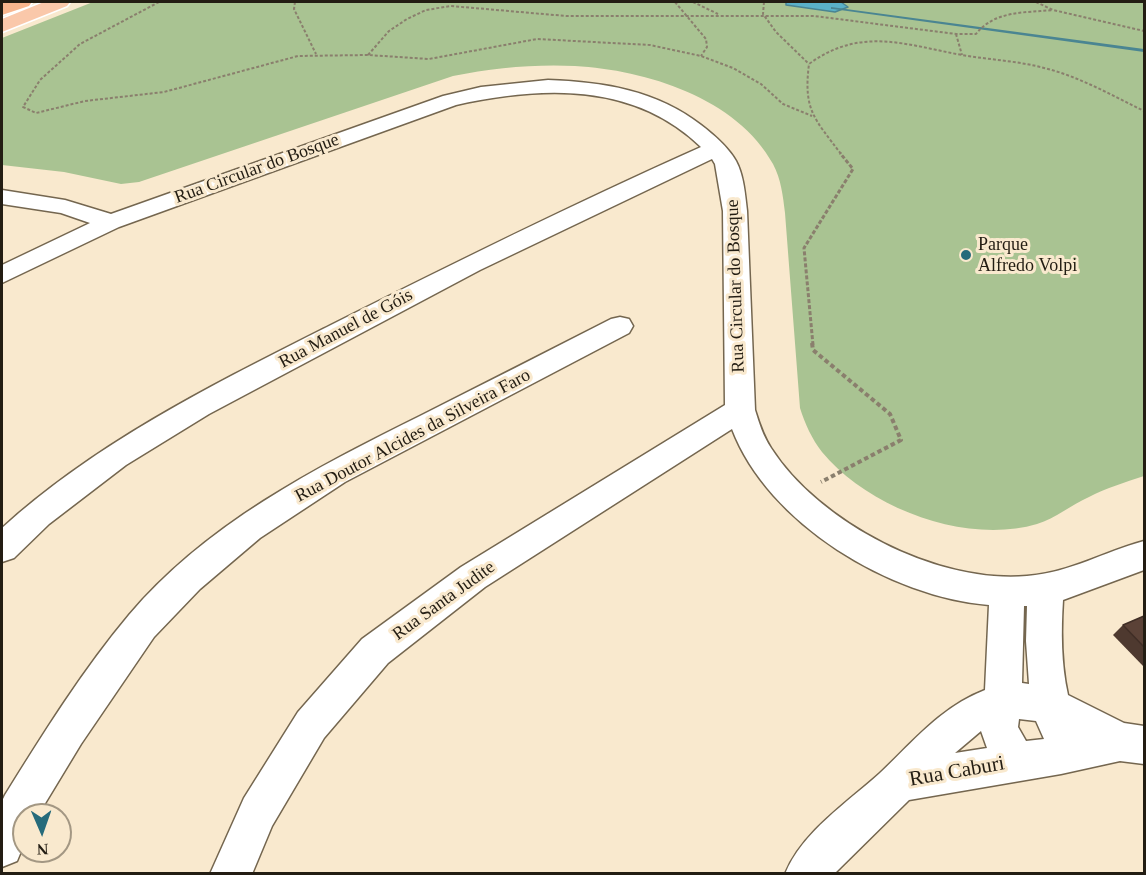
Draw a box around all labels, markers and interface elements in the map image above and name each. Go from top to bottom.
street label: Rua Circular do Bosque [172,129,342,209]
street label: Rua Circular do Bosque [722,199,750,373]
place label: Parque Alfredo Volpi [978,234,1077,276]
marker: Parque Alfredo Volpi [959,248,973,262]
street label: Rua Manuel de Góis [275,285,417,373]
street label: Rua Doutor Alcides da Silveira Faro [292,365,534,507]
street label: Rua Santa Judite [389,557,499,645]
street label: Rua Caburi [907,751,1007,793]
north arrow [12,803,72,863]
text: N [37,841,49,858]

